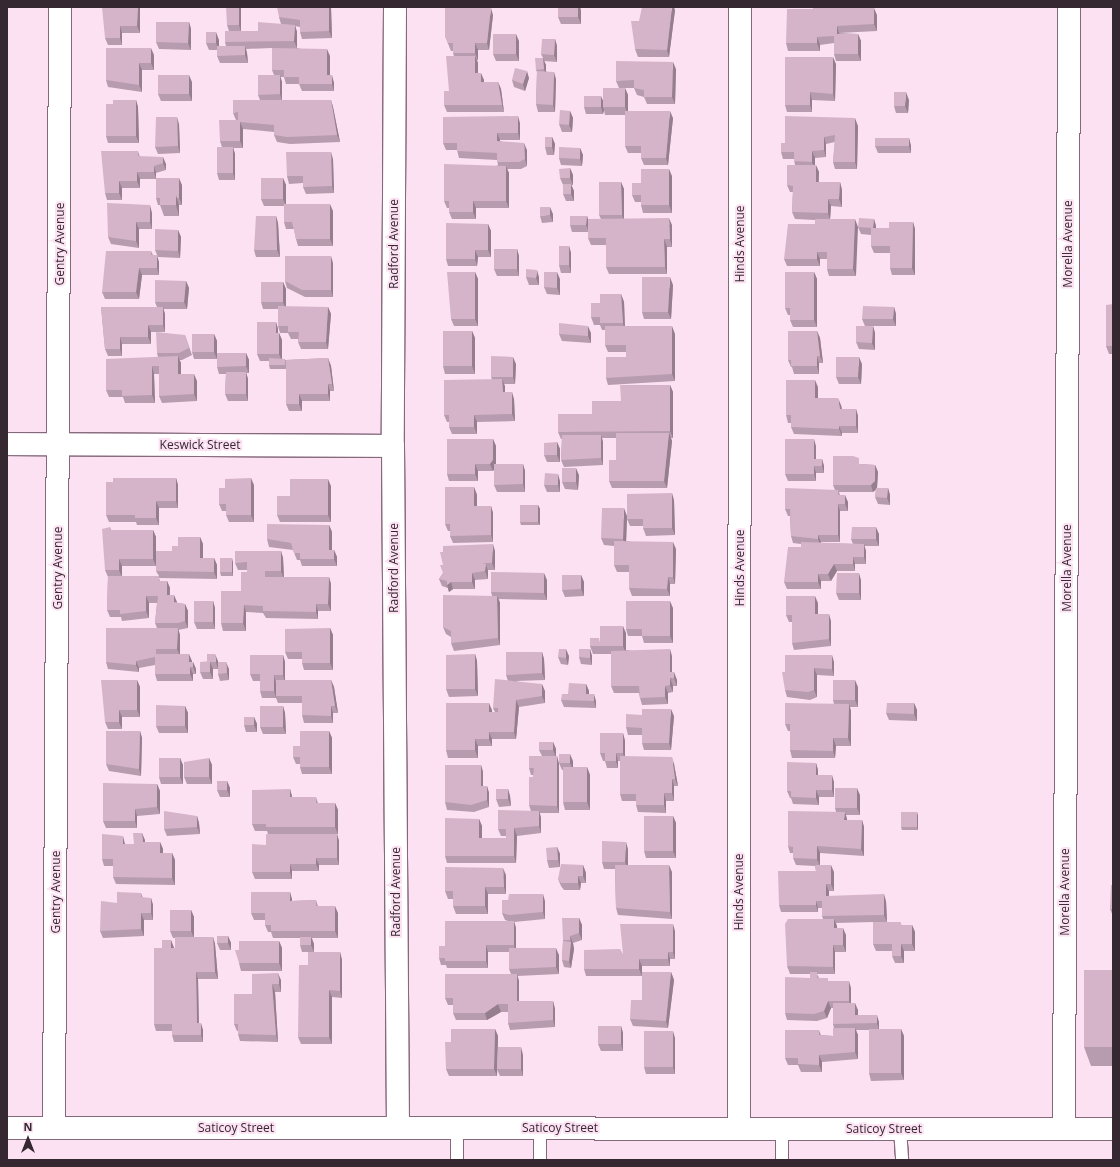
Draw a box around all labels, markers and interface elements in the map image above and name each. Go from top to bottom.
street label: Radford Avenue [387,199,401,289]
street label: Morella Avenue [1061,200,1075,288]
street label: Gentry Avenue [53,203,67,285]
street label: Hinds Avenue [733,205,747,283]
street label: Keswick Street [160,438,240,452]
street label: Radford Avenue [387,523,401,613]
street label: Morella Avenue [1060,524,1074,612]
street label: Gentry Avenue [51,527,65,609]
street label: Hinds Avenue [733,529,747,607]
street label: Radford Avenue [389,847,403,937]
street label: Morella Avenue [1058,848,1072,936]
street label: Gentry Avenue [49,851,63,933]
street label: Hinds Avenue [732,853,746,931]
north arrow [8,1119,48,1159]
text: N [24,1119,32,1134]
street label: Saticoy Street [198,1121,274,1135]
street label: Saticoy Street [522,1121,598,1135]
street label: Saticoy Street [846,1122,922,1136]

